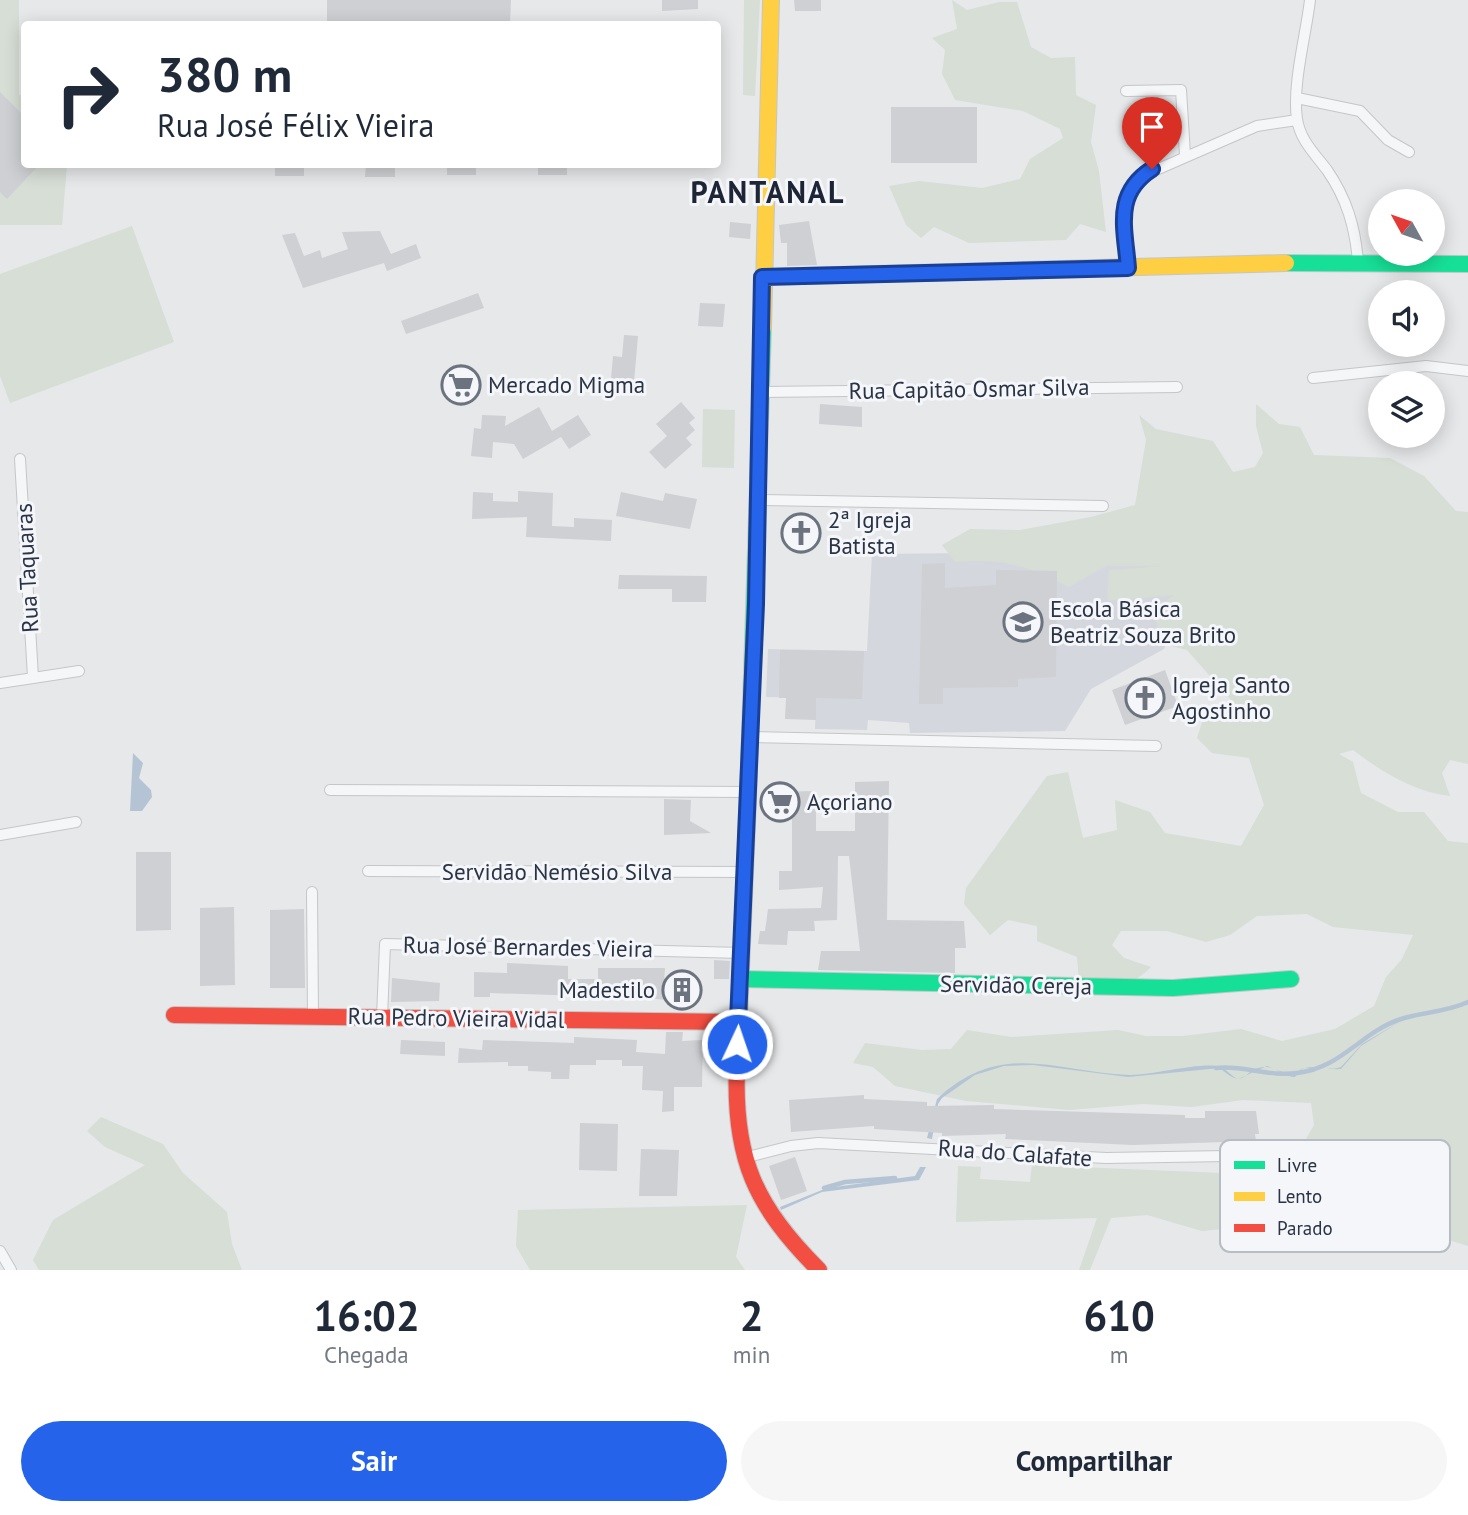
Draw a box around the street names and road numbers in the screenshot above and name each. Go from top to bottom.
street label: Rua Capitão Osmar Silva [848,372,1090,405]
street label: Rua Taquaras [9,503,44,633]
street label: Servidão Nemésio Silva [442,857,672,886]
street label: Rua José Bernardes Vieira [403,930,653,963]
street label: Servidão Cereja [940,969,1092,1000]
street label: Rua Pedro Vieira Vidal [347,1001,565,1034]
street label: Rua do Calafate [937,1133,1093,1172]

